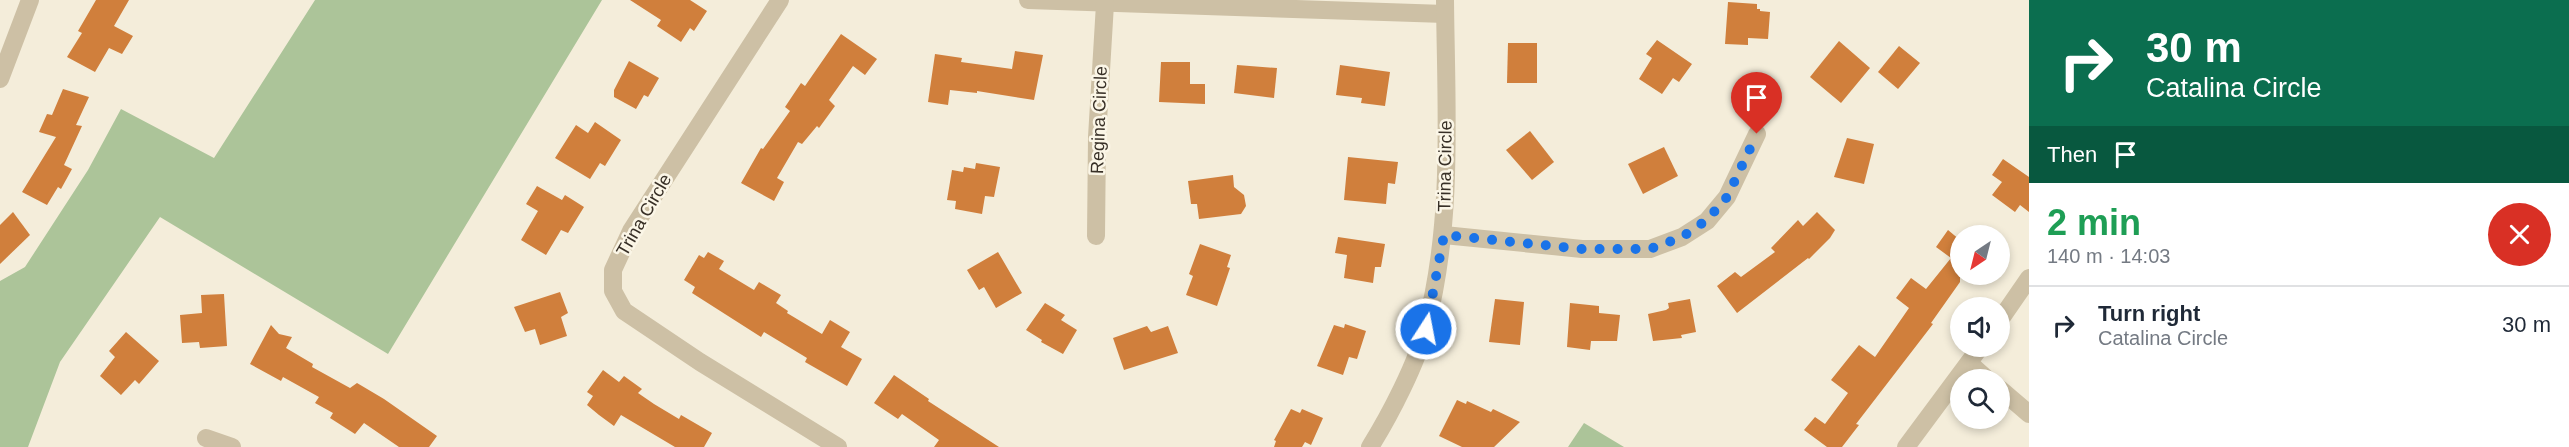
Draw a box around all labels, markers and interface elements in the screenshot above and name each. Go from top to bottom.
icon: right [2047,24,2125,102]
text: 30 m [2146,24,2242,71]
street label: Regina Circle [1087,66,1111,174]
pin [1731,72,1782,134]
text: Catalina Circle [2146,73,2322,103]
icon: arrive [1740,81,1773,114]
street label: Trina Circle [1434,120,1456,212]
icon: arrive [2109,138,2142,171]
text: Then [2047,142,2097,167]
street label: Trina Circle [612,170,676,260]
text: 2 min [2047,202,2141,243]
button: close [2488,203,2551,266]
north arrow [1950,225,2010,285]
map controls [1950,225,2010,429]
text: 140 m · 14:03 [2047,245,2170,267]
position arrow [1394,297,1458,361]
button: sound [1950,297,2010,357]
text: Turn right [2098,301,2200,326]
icon: right [2047,309,2080,342]
text: 30 m [2502,312,2551,337]
text: Catalina Circle [2098,327,2228,349]
button: search [1950,369,2010,429]

